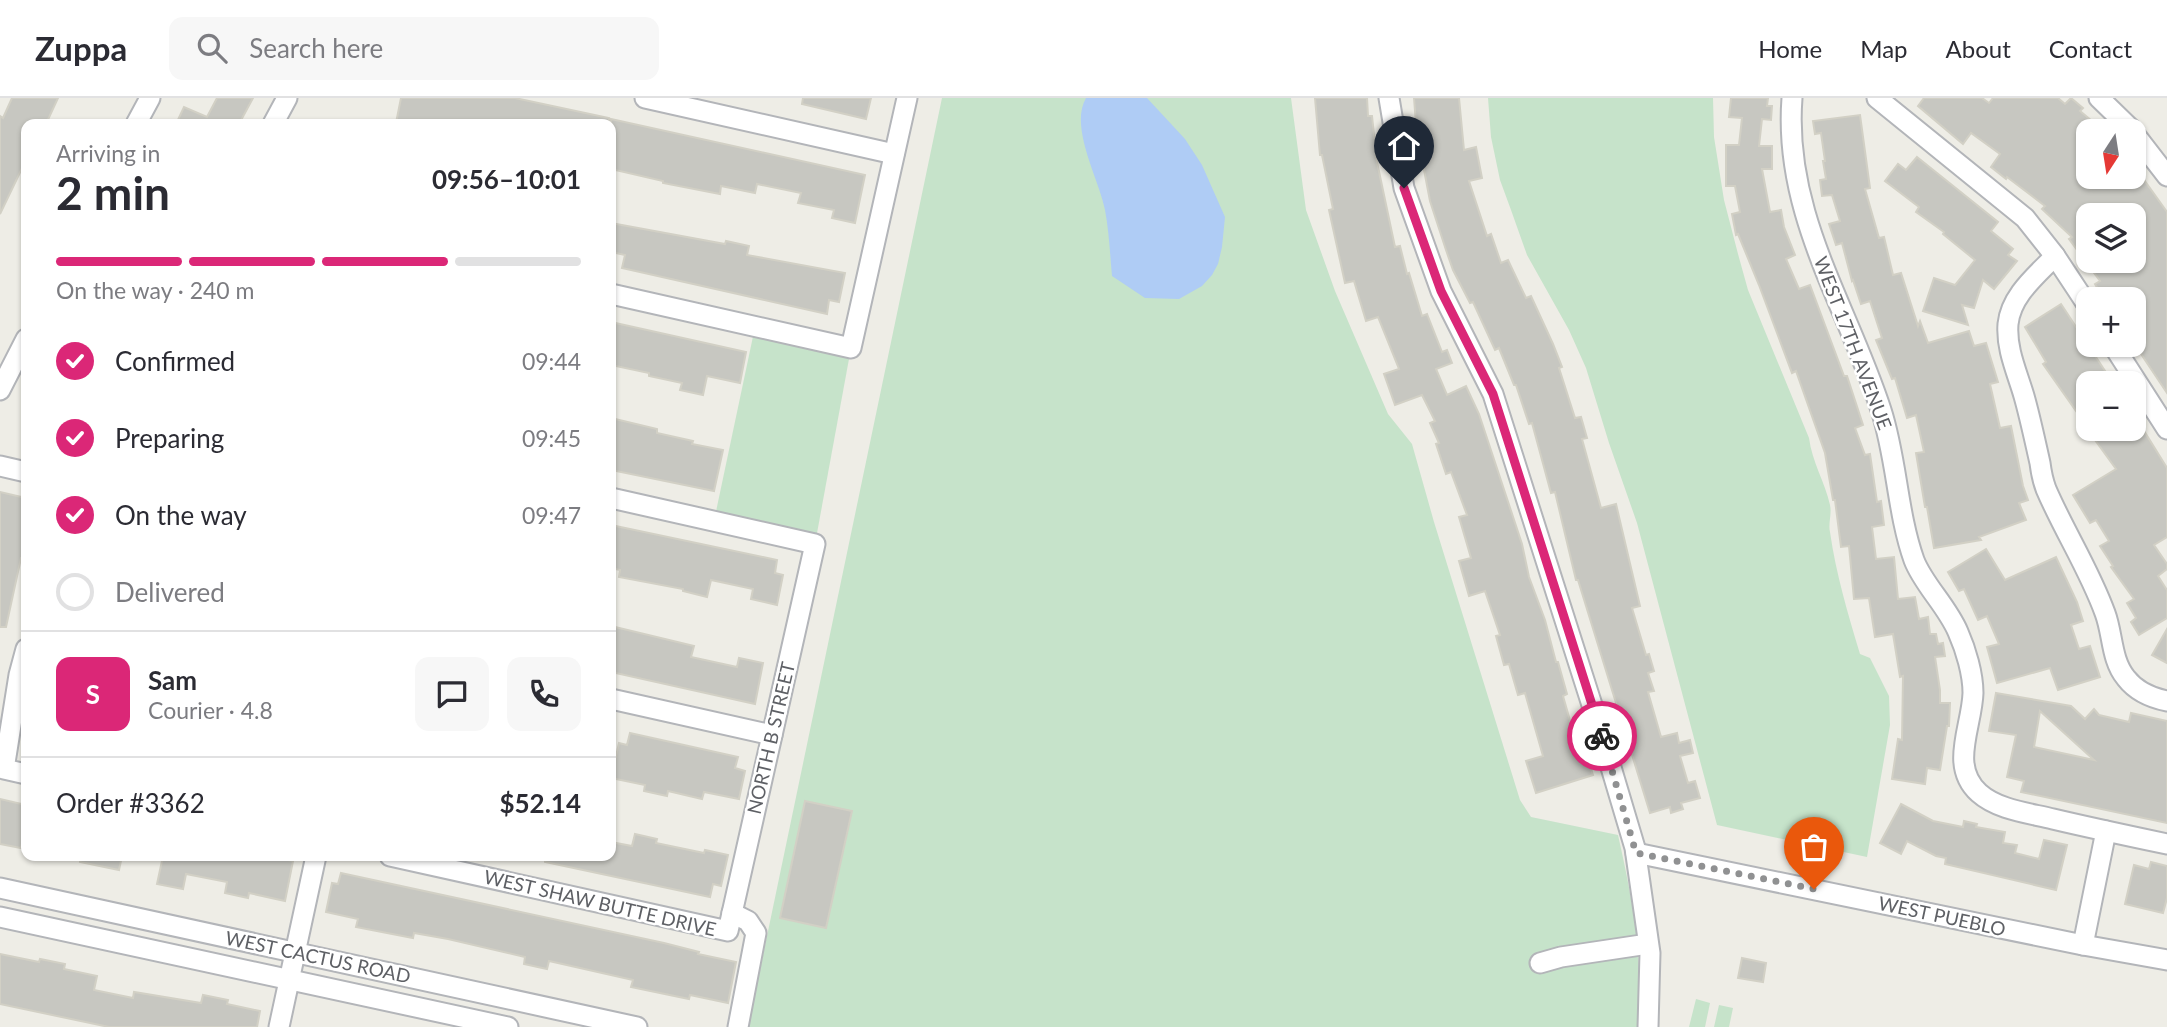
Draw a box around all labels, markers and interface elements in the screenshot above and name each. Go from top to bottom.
search box [169,17,659,80]
text: Zuppa [35,28,127,68]
icon: search [193,29,231,67]
text: Search here [249,32,383,64]
text: Home [1758,34,1822,63]
text: Map [1860,34,1908,63]
text: About [1946,34,2011,63]
text: Contact [2049,34,2132,63]
pin [1374,116,1434,188]
north arrow [2076,119,2146,189]
map controls [2076,119,2146,441]
icon: home [1385,127,1423,165]
text: Arriving in [56,139,160,167]
text: 09:56–10:01 [432,163,581,195]
text: 2 min [56,165,170,220]
button: layers [2076,203,2146,273]
street label: WEST 17TH AVENUE [1810,253,1897,433]
text: On the way · 240 m [56,276,255,304]
button: + [2076,287,2146,357]
icon: check [56,342,94,380]
text: Confirmed [115,345,235,377]
text: 09:44 [522,347,581,375]
button: − [2076,371,2146,441]
icon: check [56,419,94,457]
text: Preparing [115,422,224,454]
text: 09:45 [522,424,581,452]
icon: check [56,496,94,534]
text: On the way [115,499,247,531]
text: 09:47 [522,501,581,529]
text: Delivered [115,576,225,608]
button: chat [415,657,489,731]
button: phone [507,657,581,731]
street label: NORTH B STREET [742,660,799,816]
text: Sam [148,664,197,696]
text: S [86,678,100,710]
text: Courier · 4.8 [148,696,273,724]
courier [1567,701,1637,771]
icon: bike [1583,717,1621,755]
text: Order #3362 [56,787,205,819]
text: $52.14 [499,787,581,819]
pin [1784,817,1844,889]
icon: bag [1795,828,1833,866]
street label: WEST SHAW BUTTE DRIVE [482,865,719,940]
street label: WEST PUEBLO [1876,891,2008,940]
street label: WEST CACTUS ROAD [223,926,413,987]

